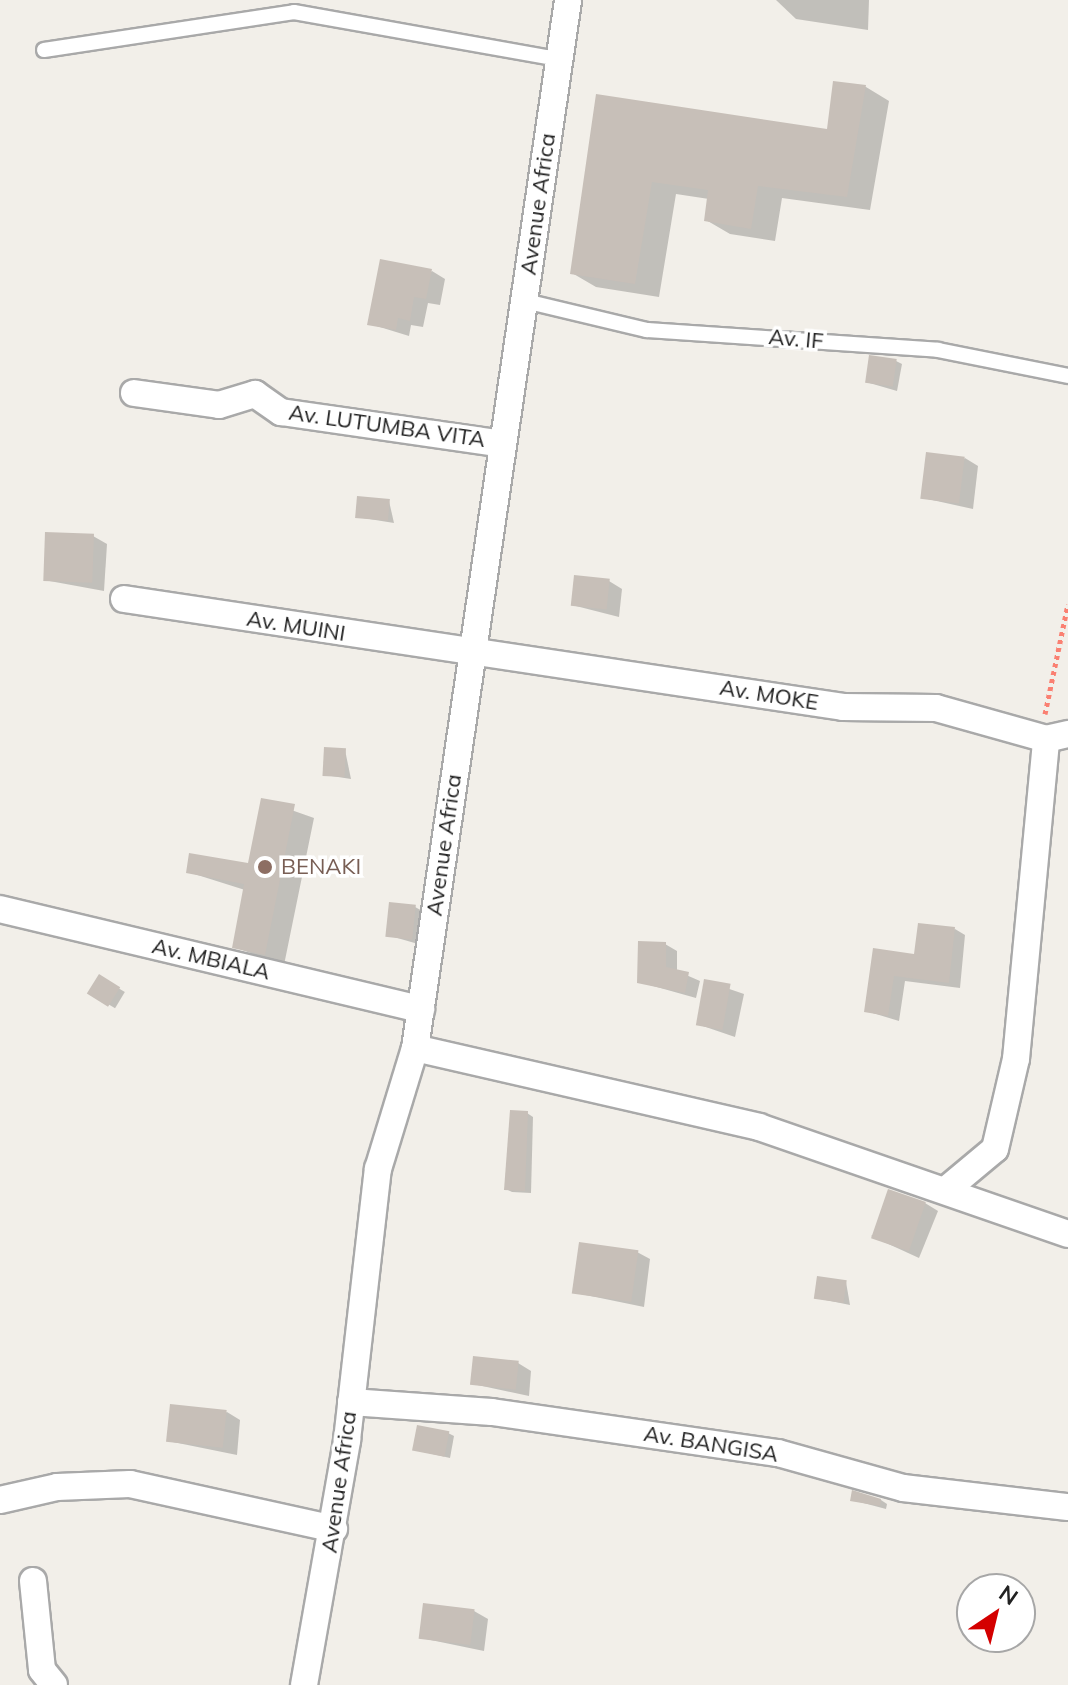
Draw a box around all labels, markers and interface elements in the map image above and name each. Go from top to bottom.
street label: Avenue Africa [515,131,561,277]
street label: Av. IF [767,323,825,355]
street label: Av. LUTUMBA VITA [287,399,487,453]
street label: Av. MUINI [245,605,347,647]
street label: Av. MOKE [718,674,820,716]
street label: Avenue Africa [421,772,467,918]
place label: BENAKI [281,854,361,880]
marker: BENAKI [256,858,274,876]
street label: Av. MBIALA [149,933,273,985]
street label: Avenue Africa [316,1409,362,1555]
street label: Av. BANGISA [642,1420,780,1468]
north arrow [956,1573,1036,1653]
text: N [994,1579,1023,1611]

